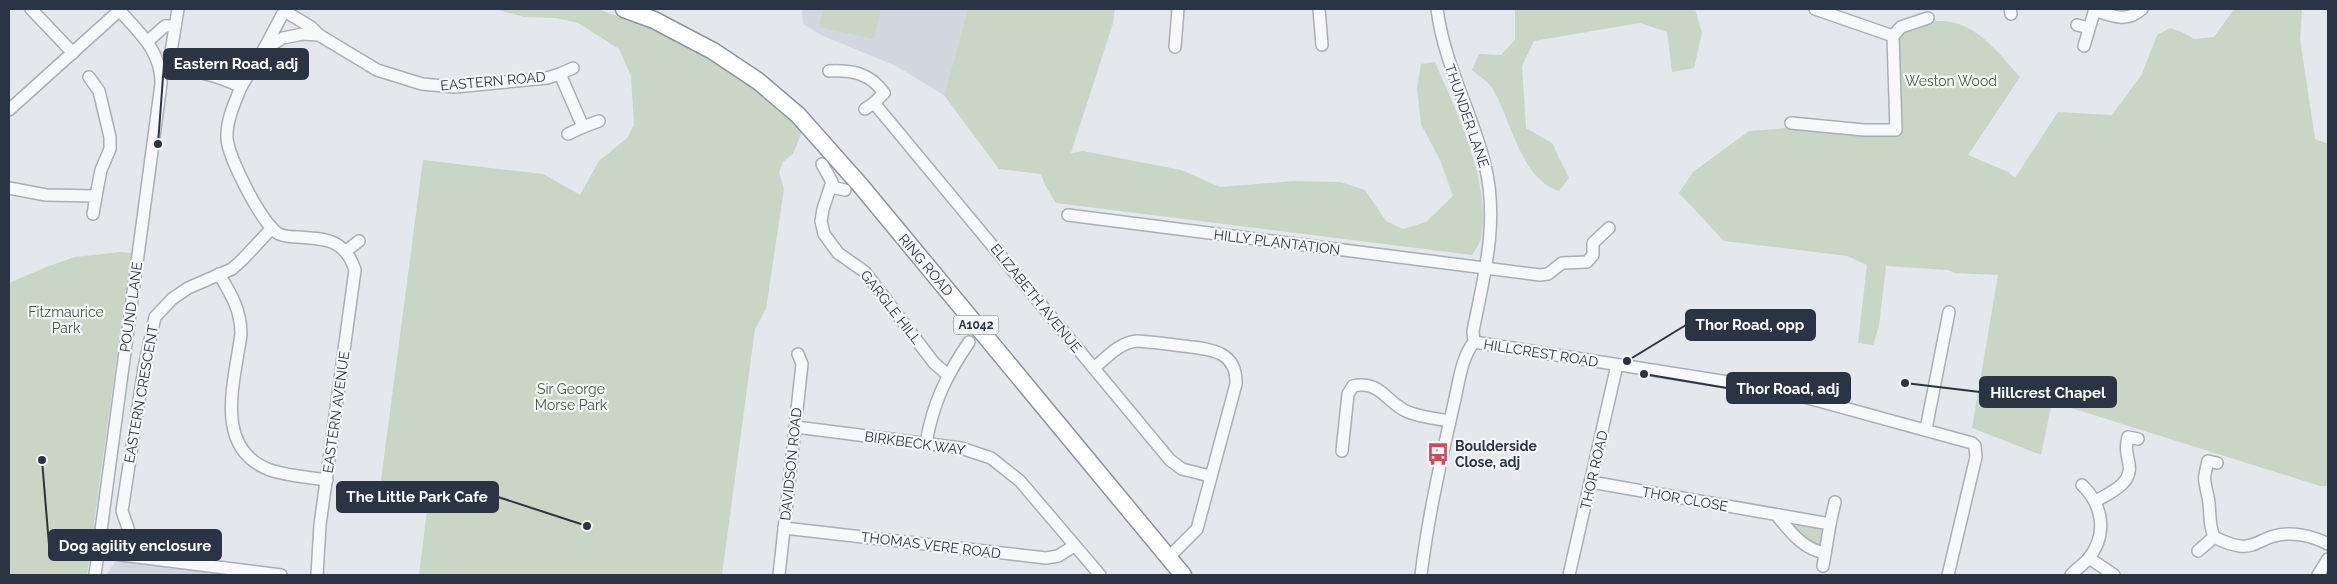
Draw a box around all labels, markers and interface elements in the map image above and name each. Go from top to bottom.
callout: Eastern Road, adj [164,49,308,79]
text: Eastern Road, adj [174,55,298,73]
street label: THUNDER LANE [1442,62,1492,170]
street label: EASTERN ROAD [440,68,546,94]
park label: Weston Wood [1905,73,1997,89]
street label: HILLY PLANTATION [1213,226,1341,258]
street label: RING ROAD [896,231,956,299]
street label: ELIZABETH AVENUE [987,241,1085,355]
street label: POUND LANE [117,261,145,353]
street label: GARGLE HILL [857,267,925,347]
park label: Fitzmaurice Park [28,304,104,336]
callout: Thor Road, opp [1686,310,1815,340]
road number: A1042 [954,316,998,334]
text: Thor Road, opp [1696,316,1805,334]
street label: EASTERN CRESCENT [121,323,161,464]
street label: HILLCREST ROAD [1483,336,1599,370]
street label: EASTERN AVENUE [320,350,352,474]
callout: Thor Road, adj [1727,373,1850,403]
callout: Hillcrest Chapel [1980,377,2116,407]
text: Thor Road, adj [1737,380,1839,398]
park label: Sir George Morse Park [535,381,608,413]
text: Hillcrest Chapel [1990,384,2106,402]
street label: DAVIDSON ROAD [777,407,805,521]
street label: BIRKBECK WAY [864,428,966,458]
street label: THOR ROAD [1577,429,1611,511]
place label: Boulderside Close, adj [1455,438,1537,470]
bus stop icon: Boulderside Close, adj [1425,441,1451,467]
callout: The Little Park Cafe [337,482,498,512]
street label: THOR CLOSE [1641,484,1729,514]
text: The Little Park Cafe [346,488,488,506]
street label: THOMAS VERE ROAD [860,528,1002,562]
callout: Dog agility enclosure [49,530,221,560]
text: Dog agility enclosure [59,537,211,555]

